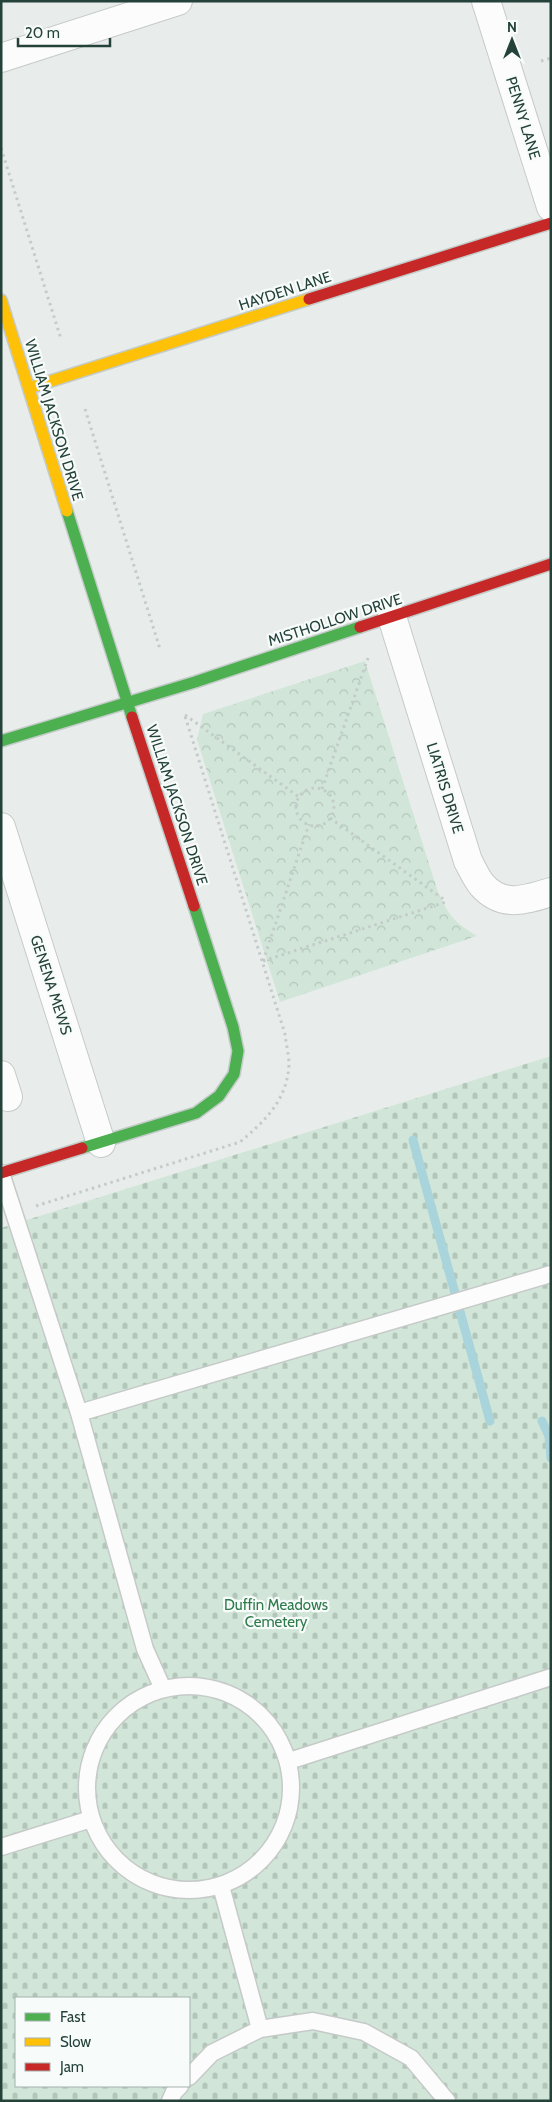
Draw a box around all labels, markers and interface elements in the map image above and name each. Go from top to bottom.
scale bar [18,15,110,47]
north arrow [487,15,537,65]
text: N [507,18,517,36]
text: 20 m [25,24,60,42]
street label: PENNY LANE [502,74,544,162]
street label: HAYDEN LANE [236,268,334,314]
street label: WILLIAM JACKSON DRIVE [21,337,87,503]
street label: MISTHOLLOW DRIVE [266,590,404,650]
street label: WILLIAM JACKSON DRIVE [143,722,211,888]
street label: LIATRIS DRIVE [423,740,467,836]
street label: GENENA MEWS [26,933,76,1037]
park label: Duffin Meadows Cemetery [224,1596,328,1631]
legend [15,1997,190,2087]
text: Fast [60,2008,85,2026]
text: Slow [60,2033,91,2051]
text: Jam [59,2058,84,2076]

